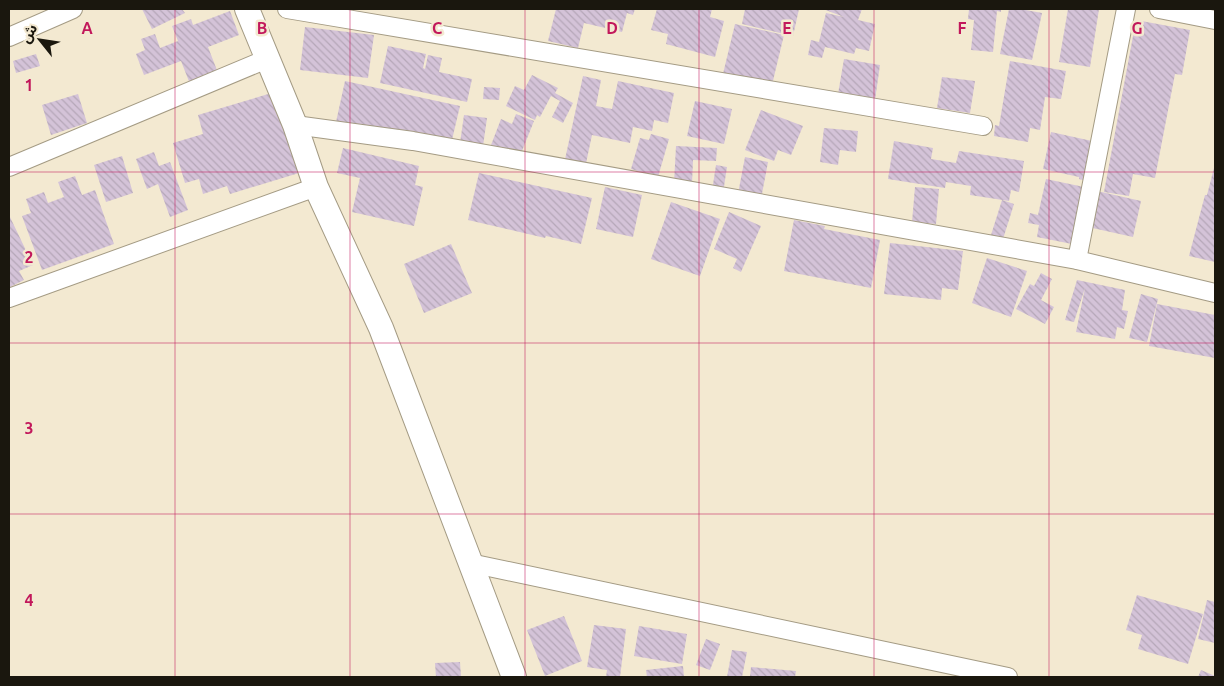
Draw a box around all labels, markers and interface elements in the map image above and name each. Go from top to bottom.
north arrow [15,15,65,65]
text: A [81,19,93,37]
text: B [257,19,267,37]
text: C [432,19,442,37]
text: D [606,19,618,37]
text: E [782,19,792,37]
text: F [958,19,967,37]
text: G [1131,19,1143,37]
text: ش [17,21,40,46]
text: 1 [24,76,34,94]
text: 2 [24,248,34,266]
text: 3 [24,419,34,437]
text: 4 [24,591,34,609]

